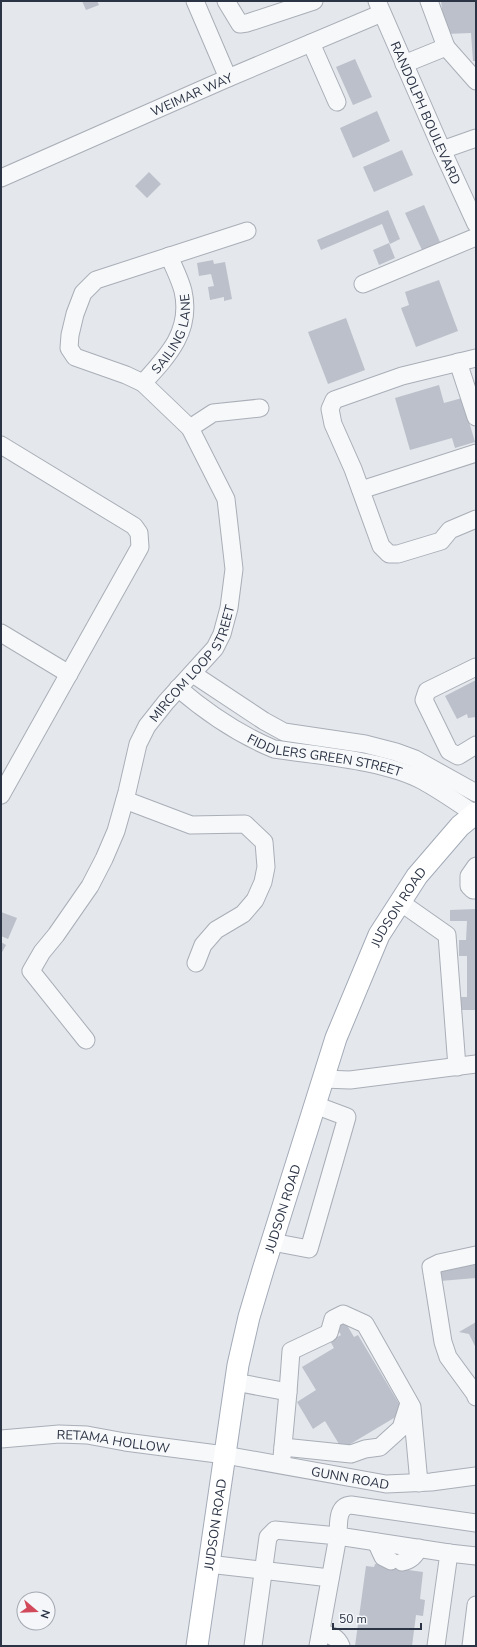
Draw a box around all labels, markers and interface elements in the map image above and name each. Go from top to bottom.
street label: RANDOLPH BOULEVARD [386,39,465,188]
street label: WEIMAR WAY [148,69,236,121]
street label: SAILING LANE [148,292,195,378]
street label: MIRCOM LOOP STREET [146,603,239,726]
street label: FIDDLERS GREEN STREET [244,730,404,781]
street label: JUDSON ROAD [367,863,431,951]
street label: JUDSON ROAD [261,1162,306,1256]
street label: RETAMA HOLLOW [56,1426,171,1458]
street label: GUNN ROAD [310,1463,391,1494]
street label: JUDSON ROAD [200,1478,231,1572]
north arrow [16,1591,56,1631]
scale bar [333,1605,421,1631]
text: N [37,1608,53,1620]
text: 50 m [339,1611,367,1627]

